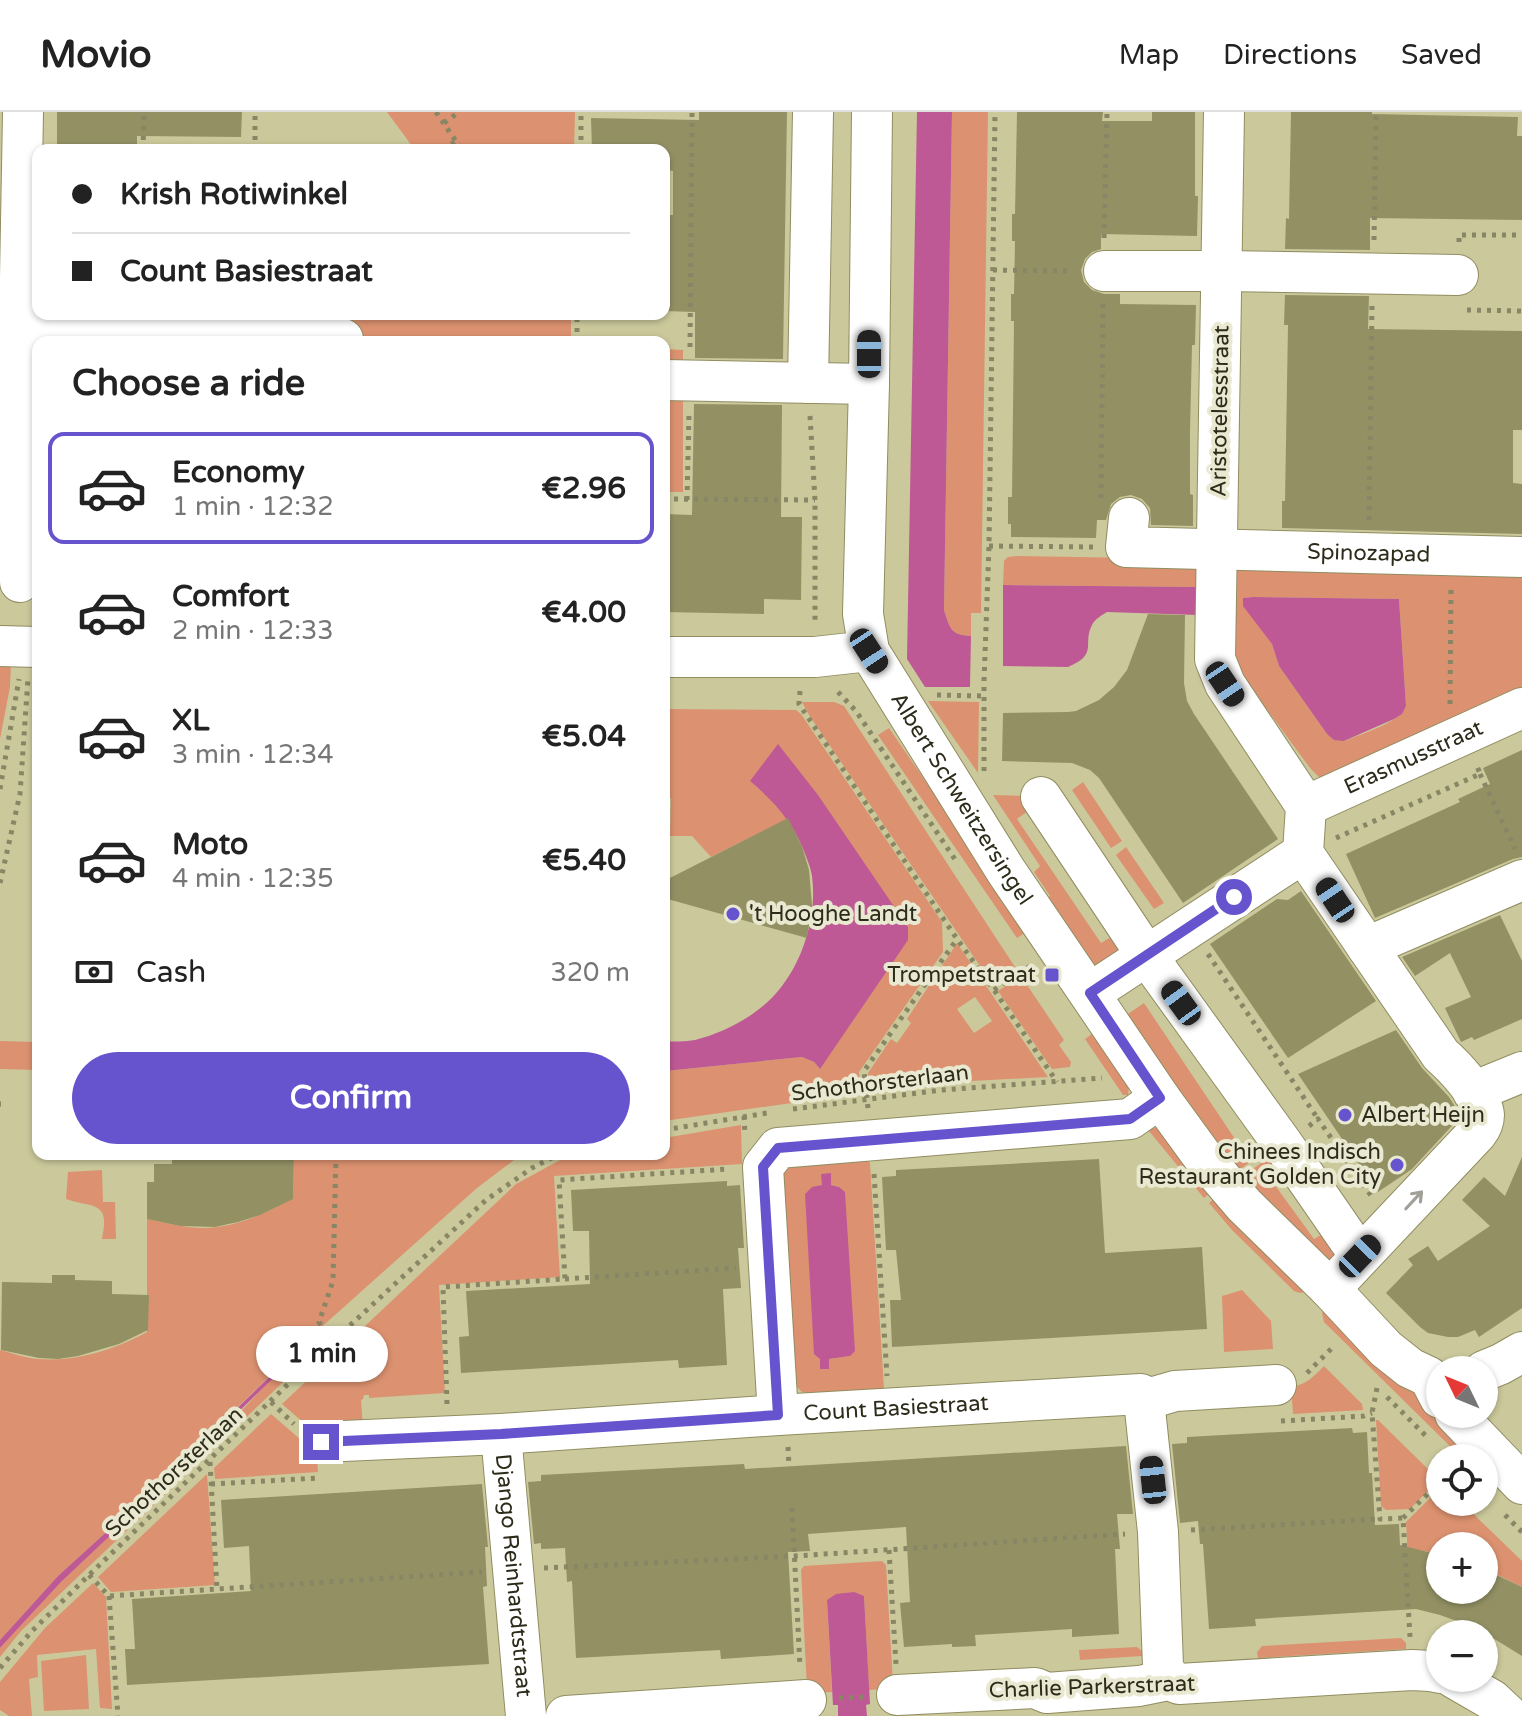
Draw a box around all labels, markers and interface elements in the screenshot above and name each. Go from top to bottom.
text: Movio [40,32,152,78]
text: Map [1119,38,1179,72]
text: Directions [1223,38,1357,72]
text: Saved [1401,38,1482,72]
text: Krish Rotiwinkel [120,176,348,213]
text: Count Basiestraat [120,253,373,290]
street label: Aristotelesstraat [1206,325,1234,497]
car [857,330,881,378]
text: Choose a ride [72,362,305,405]
icon: car [76,452,148,524]
text: Economy [172,454,305,491]
text: €2.96 [541,470,626,507]
text: 1 min · 12:32 [172,491,334,522]
street label: Spinozapad [1307,539,1431,568]
icon: car [76,576,148,648]
text: Comfort [172,578,290,615]
text: €4.00 [541,594,626,631]
text: 2 min · 12:33 [172,615,334,646]
car [846,624,892,678]
car [1202,657,1248,711]
street label: Albert Schweitzersingel [885,688,1038,910]
icon: car [76,700,148,772]
text: XL [172,702,209,739]
street label: Erasmusstraat [1340,715,1487,800]
text: €5.04 [542,718,626,755]
text: 3 min · 12:34 [172,739,334,770]
icon: car [76,824,148,896]
text: Moto [172,826,248,863]
text: €5.40 [542,842,626,879]
text: 4 min · 12:35 [172,863,334,894]
car [1312,873,1358,927]
route start [1216,879,1252,915]
place label: 't Hooghe Landt [749,901,917,927]
marker: 't Hooghe Landt [724,905,742,923]
icon: cash [72,950,116,994]
text: Cash [136,954,206,991]
text: 320 m [550,957,630,988]
place label: Trompetstraat [887,962,1036,988]
marker: Trompetstraat [1043,966,1061,984]
car [1157,977,1205,1029]
button: Confirm [72,1052,630,1144]
street label: Schothorsterlaan [790,1059,970,1107]
place label: Albert Heijn [1361,1102,1485,1128]
marker: Albert Heijn [1336,1106,1354,1124]
place label: Chinees Indisch Restaurant Golden City [1138,1139,1381,1190]
marker: Chinees Indisch Restaurant Golden City [1388,1156,1406,1174]
one-way arrow [1405,1190,1424,1210]
car [1335,1230,1385,1282]
callout: 1 min [255,1326,387,1382]
text: 1 min [287,1338,357,1369]
north arrow [1426,1356,1498,1428]
map controls [1426,1356,1498,1692]
street label: Count Basiestraat [803,1390,989,1427]
street label: Schothorsterlaan [100,1402,248,1542]
route end [303,1424,339,1460]
button: locate [1426,1444,1498,1516]
street label: Django Reinhardtstraat [490,1453,537,1698]
car [1139,1455,1167,1505]
button: + [1426,1532,1498,1604]
button: − [1426,1620,1498,1692]
street label: Charlie Parkerstraat [988,1670,1196,1704]

